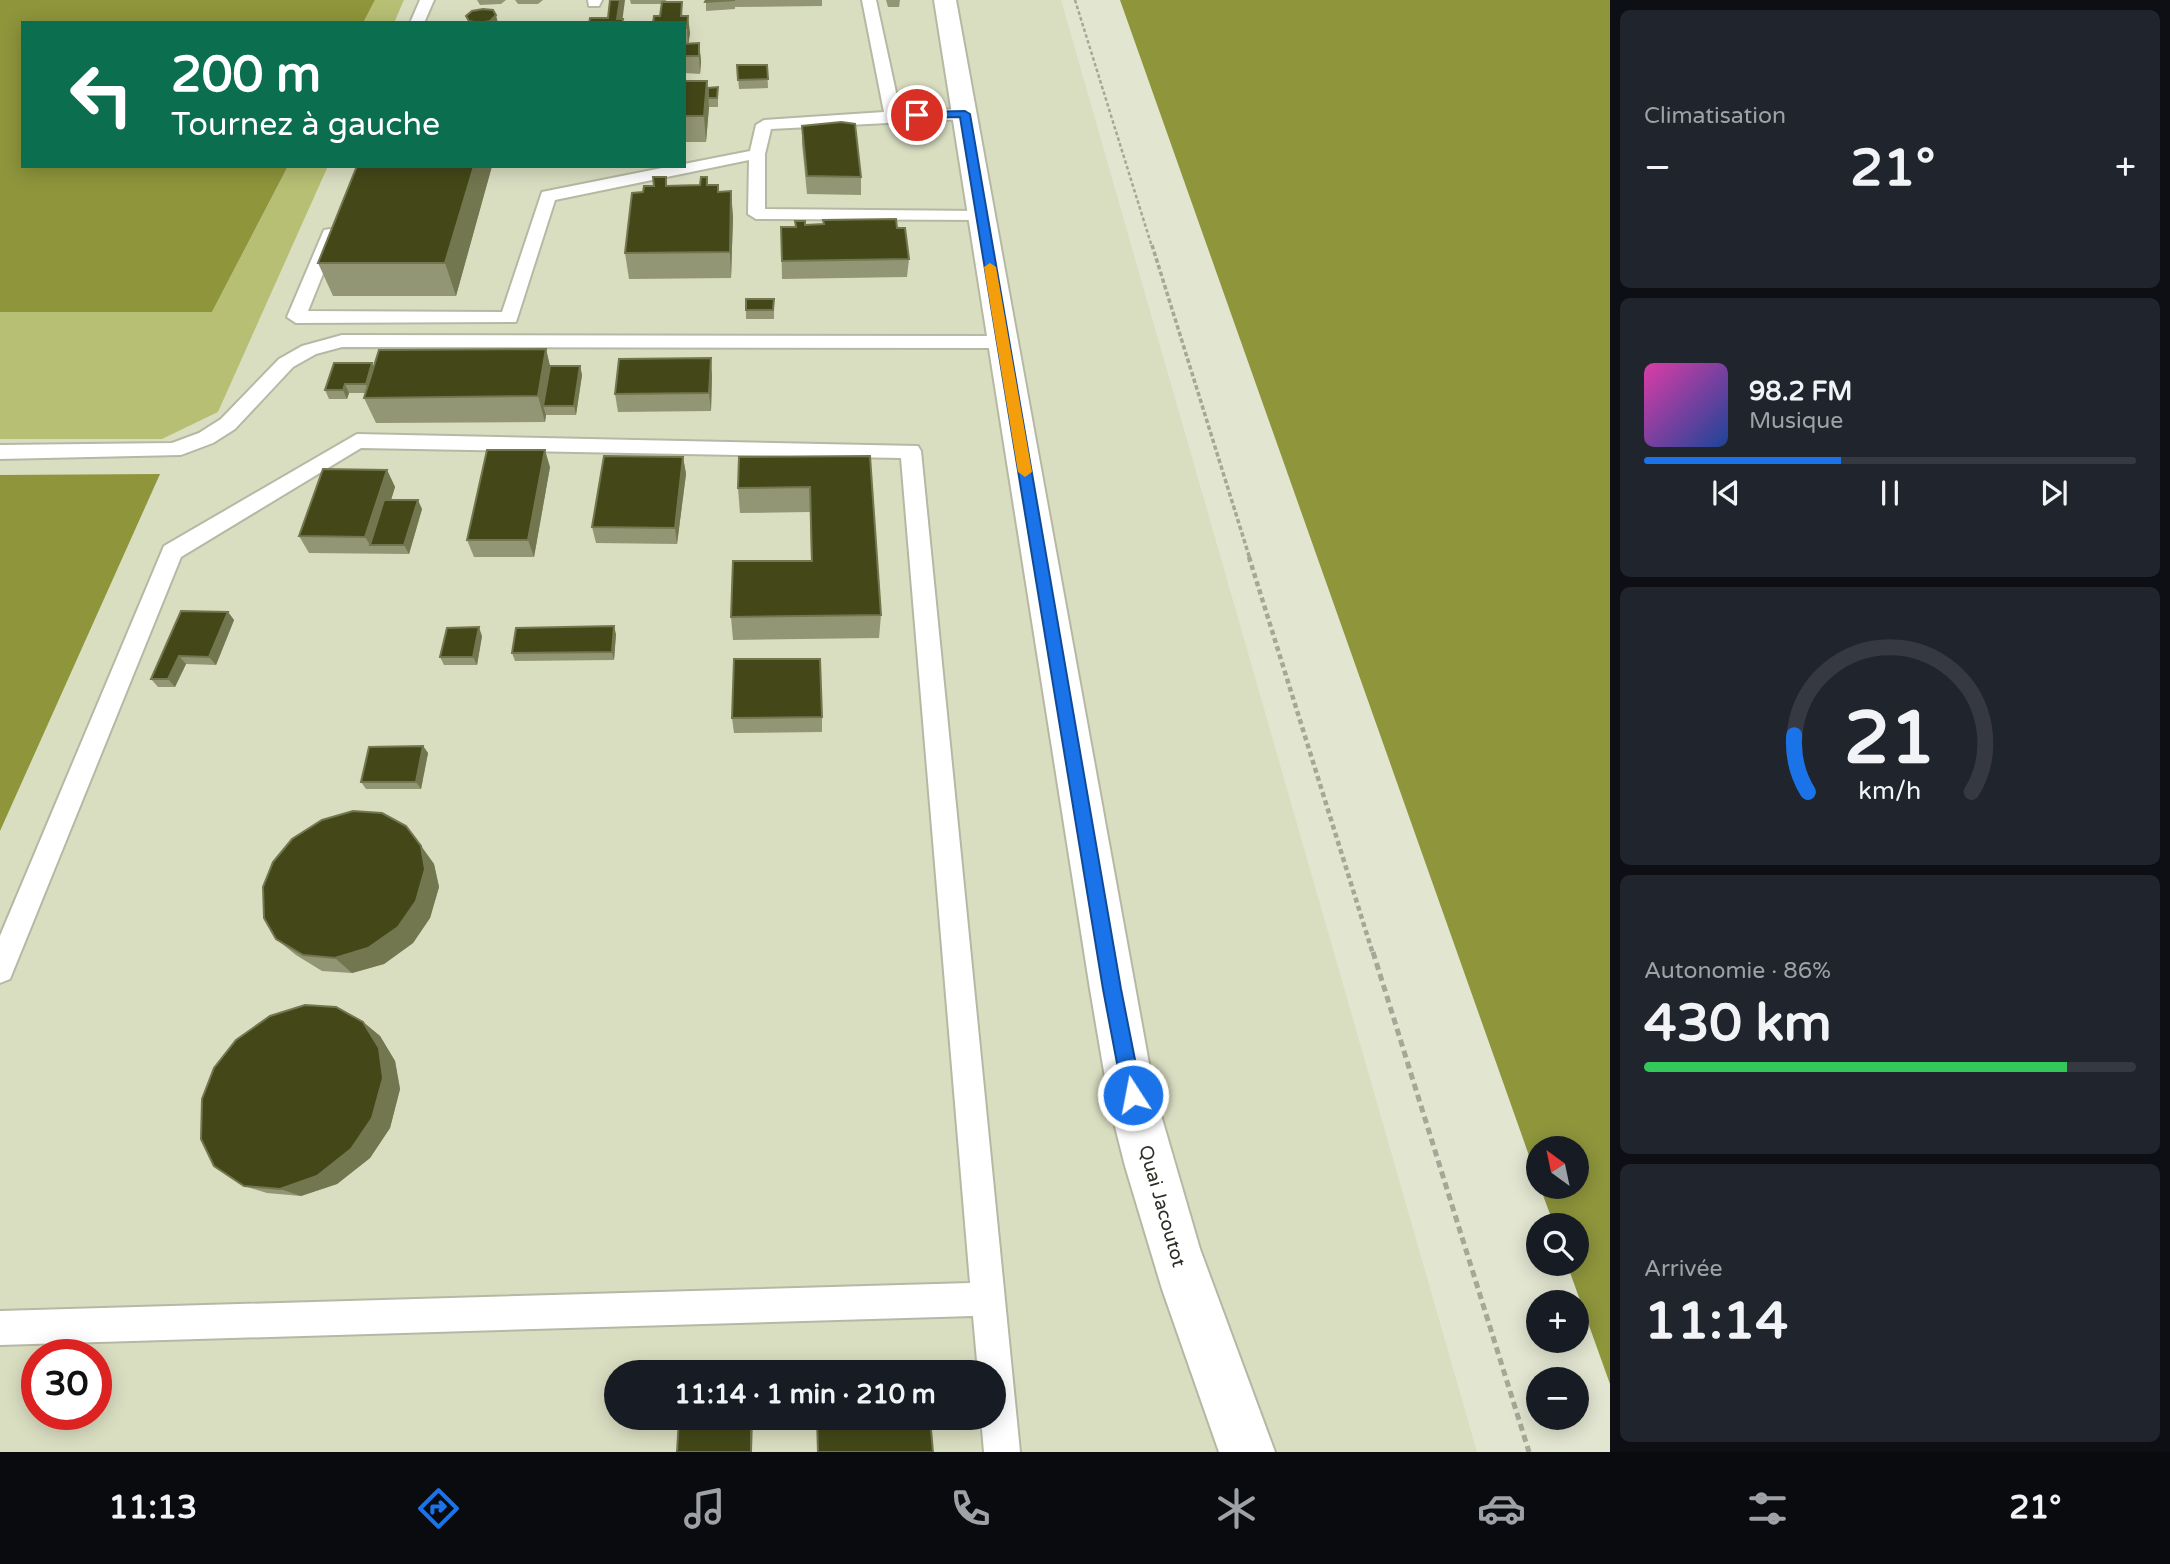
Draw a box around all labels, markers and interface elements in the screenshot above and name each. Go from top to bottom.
text: 200 m [171,46,321,105]
icon: left [56,49,147,140]
pin [887,85,947,145]
icon: arrive [898,96,936,134]
text: Climatisation [1644,102,1786,130]
text: Tournez à gauche [171,106,440,144]
text: 21° [1850,137,1935,200]
text: − [1644,145,1671,191]
text: + [2115,145,2136,191]
text: 98.2 FM [1749,376,1852,407]
text: Musique [1749,407,1843,435]
icon: previous [1707,474,1745,512]
icon: pause [1871,474,1909,512]
icon: next [2035,474,2073,512]
text: 21 [1844,695,1936,783]
text: km/h [1859,776,1921,806]
text: Autonomie · 86% [1644,957,1831,985]
text: 430 km [1644,992,1832,1055]
position arrow [1096,1058,1170,1132]
north arrow [1526,1136,1589,1199]
map controls [1526,1136,1589,1430]
street label: Quai Jacoutot [1134,1143,1190,1269]
button: search [1526,1213,1589,1276]
text: Arrivée [1644,1255,1722,1283]
button: + [1526,1290,1589,1353]
text: 11:14 [1644,1290,1788,1353]
speed limit sign: 30 [21,1339,112,1430]
button: − [1526,1367,1589,1430]
text: 11:14 · 1 min · 210 m [674,1379,936,1410]
icon: directions [414,1484,463,1533]
icon: music [680,1484,729,1533]
icon: phone [946,1484,995,1533]
icon: climate [1212,1484,1261,1533]
icon: car [1477,1484,1526,1533]
icon: filters [1743,1484,1792,1533]
text: 11:13 [108,1489,197,1527]
text: 21° [2009,1489,2061,1527]

